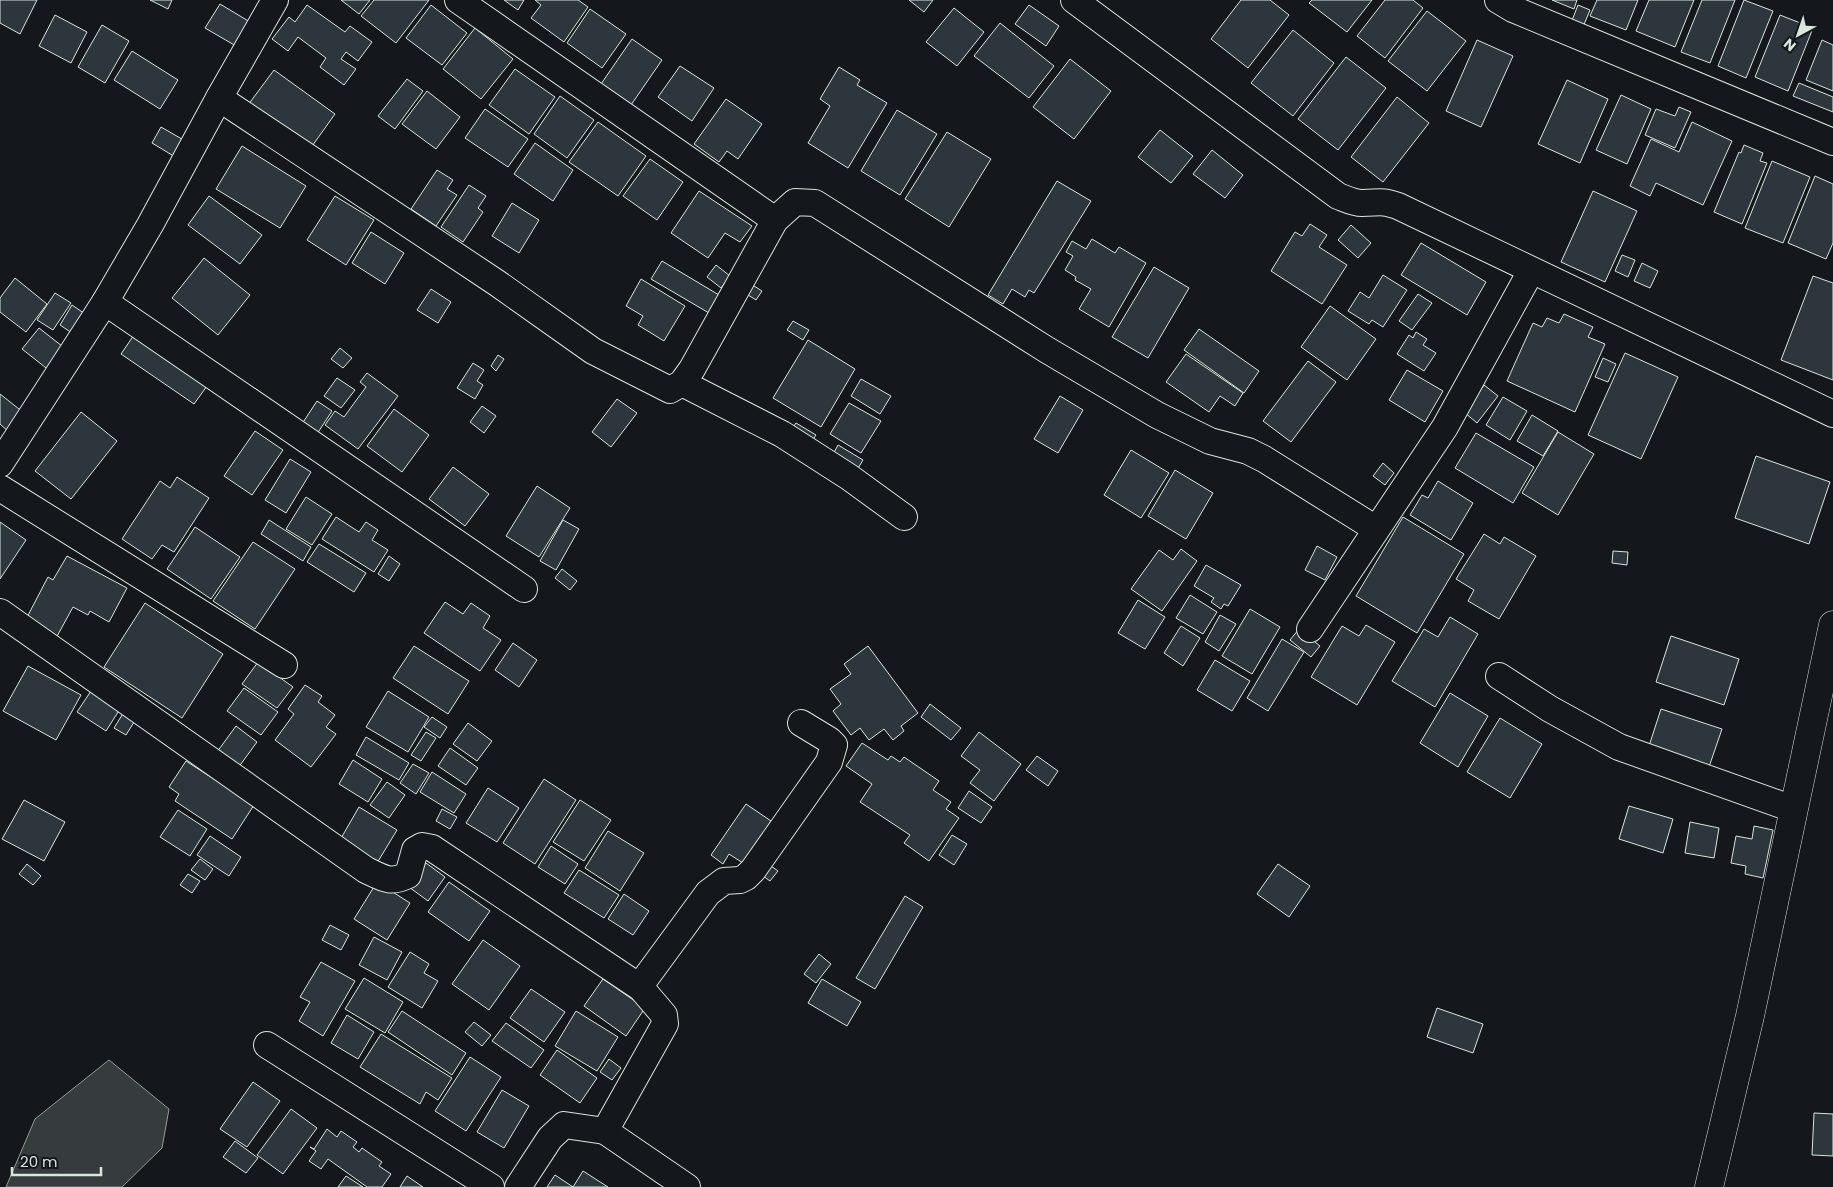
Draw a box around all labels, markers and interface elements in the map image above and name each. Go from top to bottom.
north arrow [1773,10,1823,60]
text: N [1779,34,1800,56]
scale bar [12,1144,101,1176]
text: 20 m [20,1151,58,1172]

